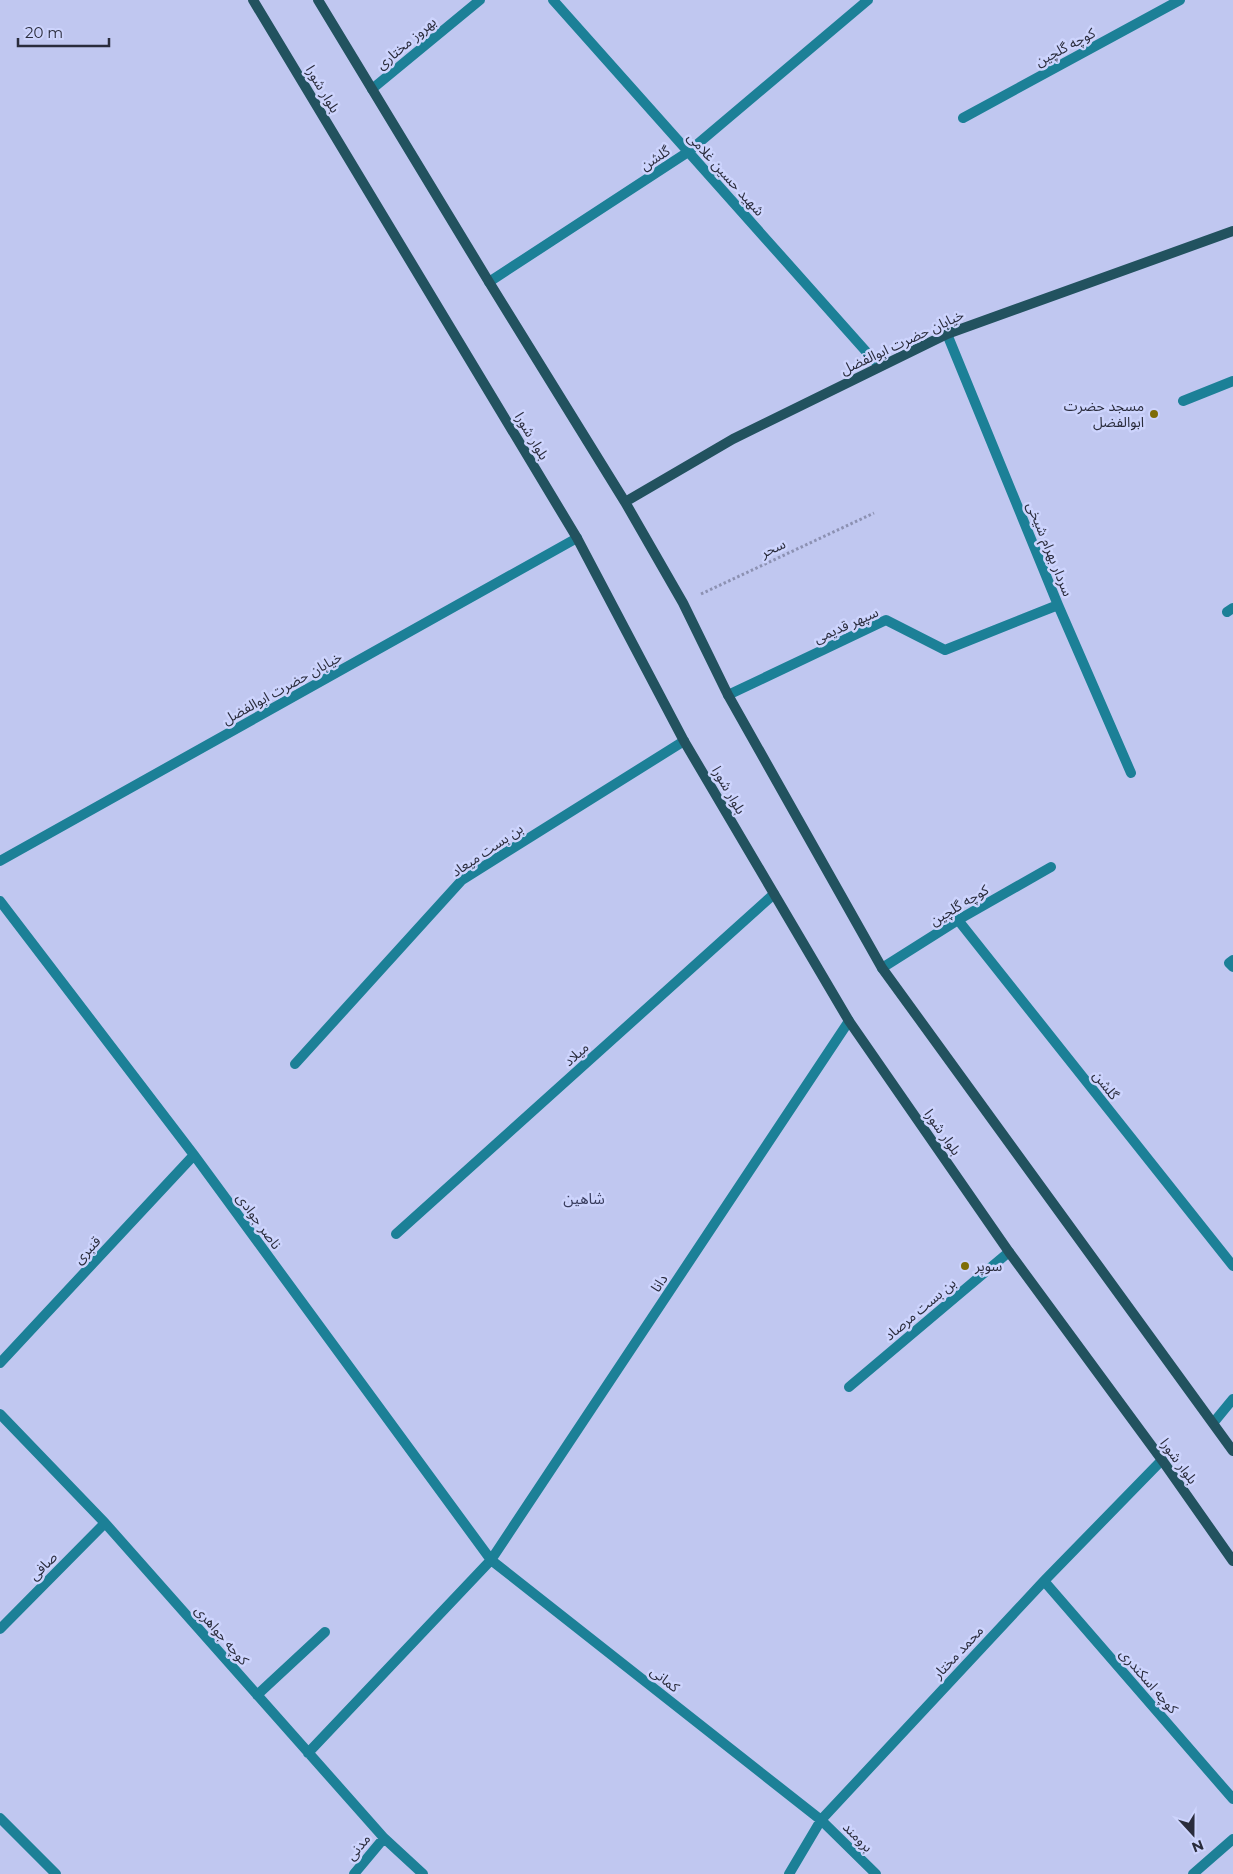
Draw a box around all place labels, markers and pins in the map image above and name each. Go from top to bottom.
place label: مسجد حضرت ابوالفضل [1064,397,1144,431]
marker: مسجد حضرت ابوالفضل [1148,408,1160,420]
place label: سوپر [974,1257,1002,1276]
marker: سوپر [959,1260,971,1272]

